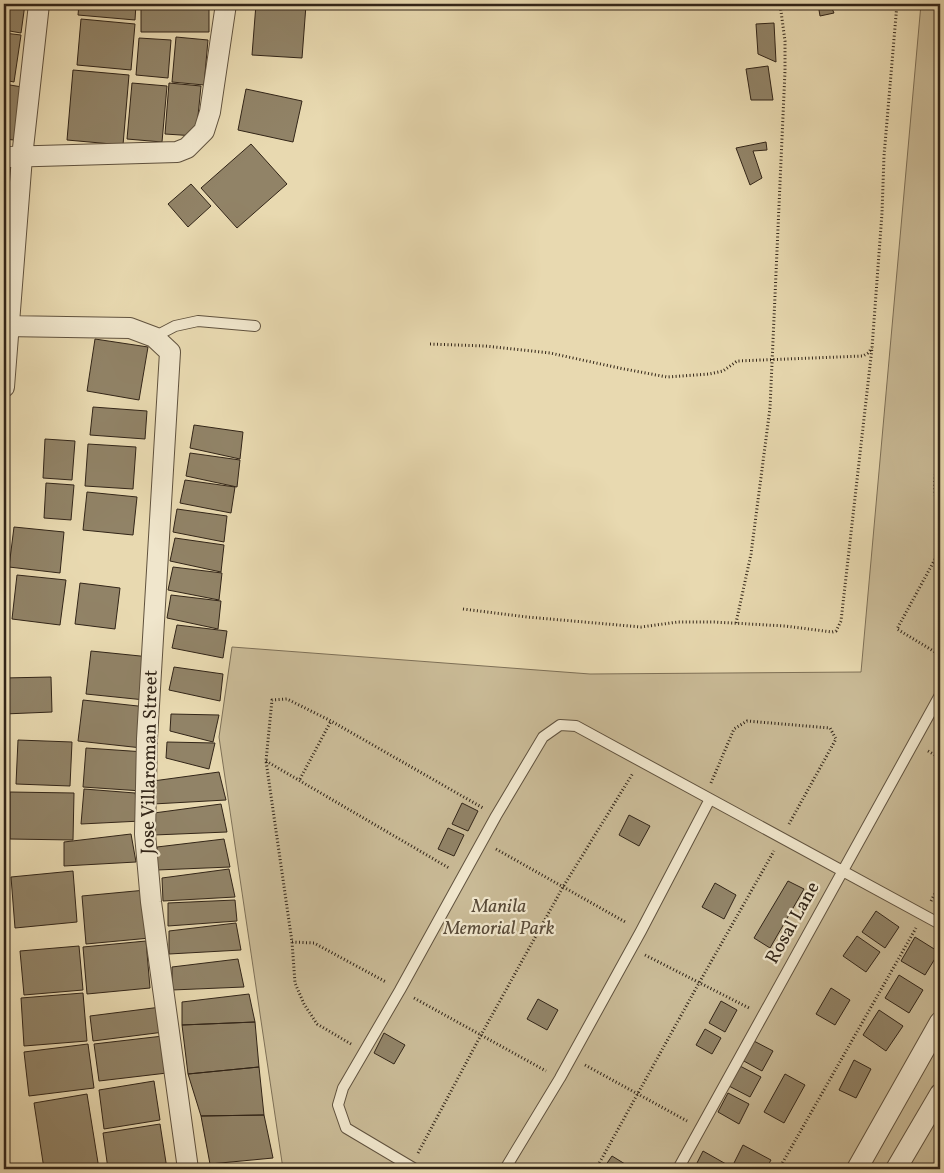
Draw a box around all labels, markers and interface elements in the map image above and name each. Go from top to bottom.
street label: Jose Villaroman Street [135,669,165,855]
street label: Rosal Lane [760,877,826,969]
park label: Manila Memorial Park [442,894,555,942]

